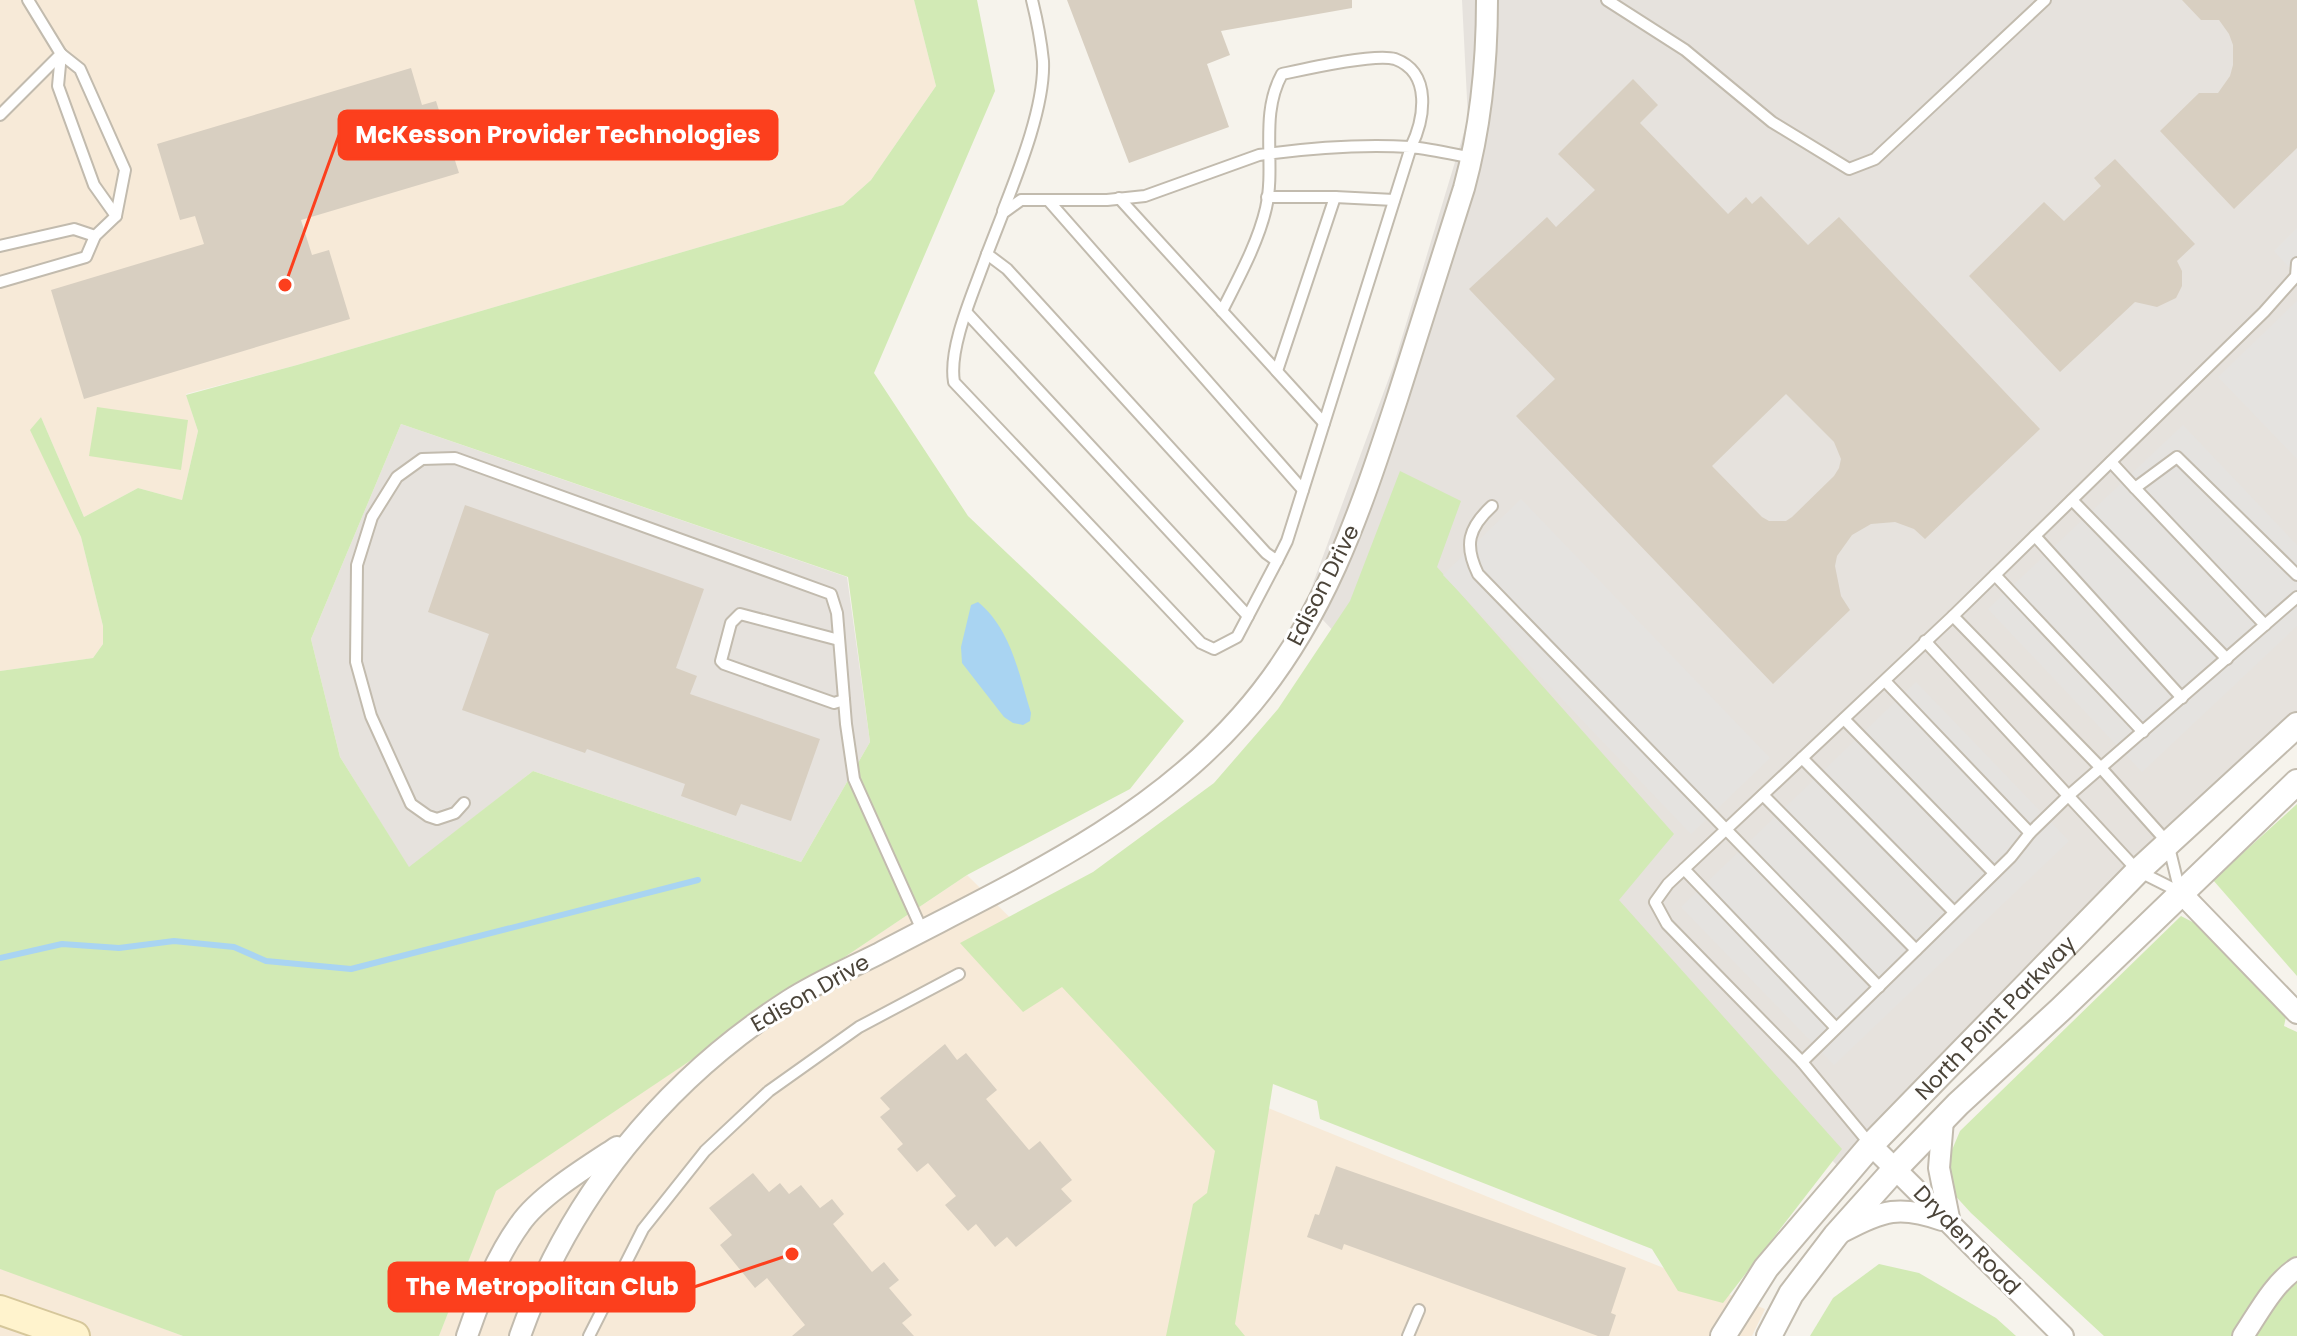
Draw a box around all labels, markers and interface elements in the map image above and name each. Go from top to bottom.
callout: McKesson Provider Technologies [339,111,777,159]
text: McKesson Provider Technologies [355,118,761,151]
street label: Edison Drive [1279,519,1367,651]
street label: North Point Parkway [1908,928,2083,1107]
street label: Edison Drive [745,947,875,1039]
street label: Dryden Road [1907,1178,2027,1302]
callout: The Metropolitan Club [389,1263,694,1311]
text: The Metropolitan Club [405,1270,679,1303]

